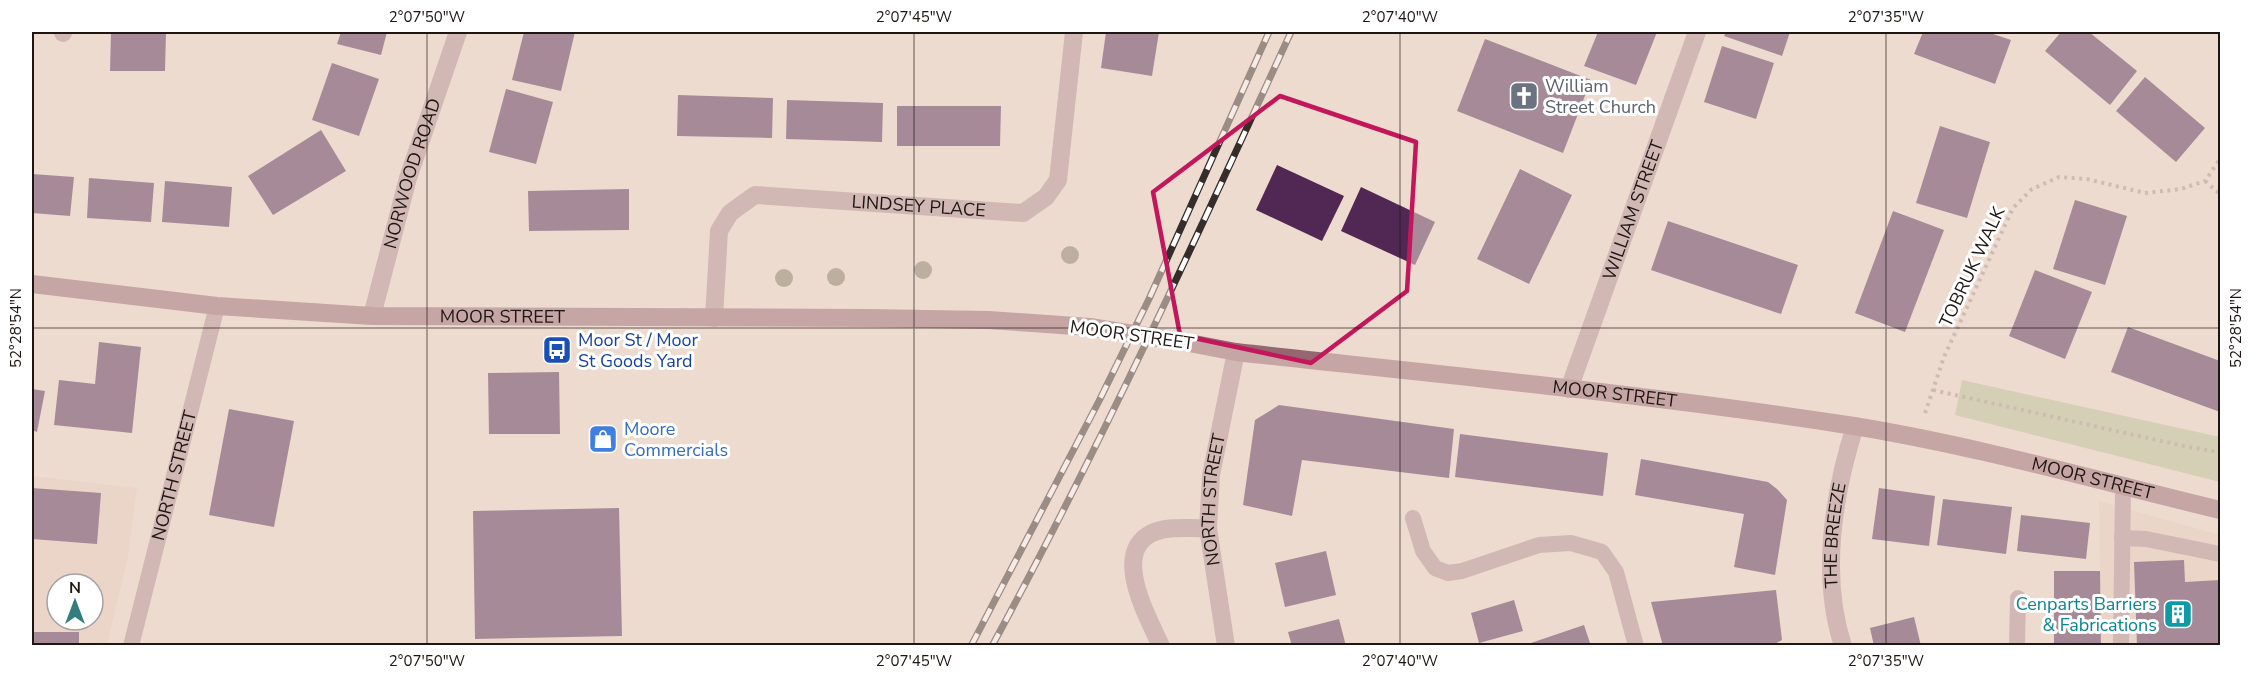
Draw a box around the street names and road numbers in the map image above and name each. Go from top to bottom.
street label: NORWOOD ROAD [378,95,446,251]
street label: WILLIAM STREET [1597,137,1669,283]
street label: LINDSEY PLACE [851,190,986,222]
street label: TOBRUK WALK [1934,202,2011,331]
street label: MOOR STREET [440,304,565,329]
street label: MOOR STREET [1068,314,1196,356]
street label: MOOR STREET [1551,375,1678,413]
street label: NORTH STREET [146,408,202,543]
street label: NORTH STREET [1196,431,1231,567]
street label: MOOR STREET [2029,452,2157,505]
street label: THE BREEZE [1819,480,1852,589]

